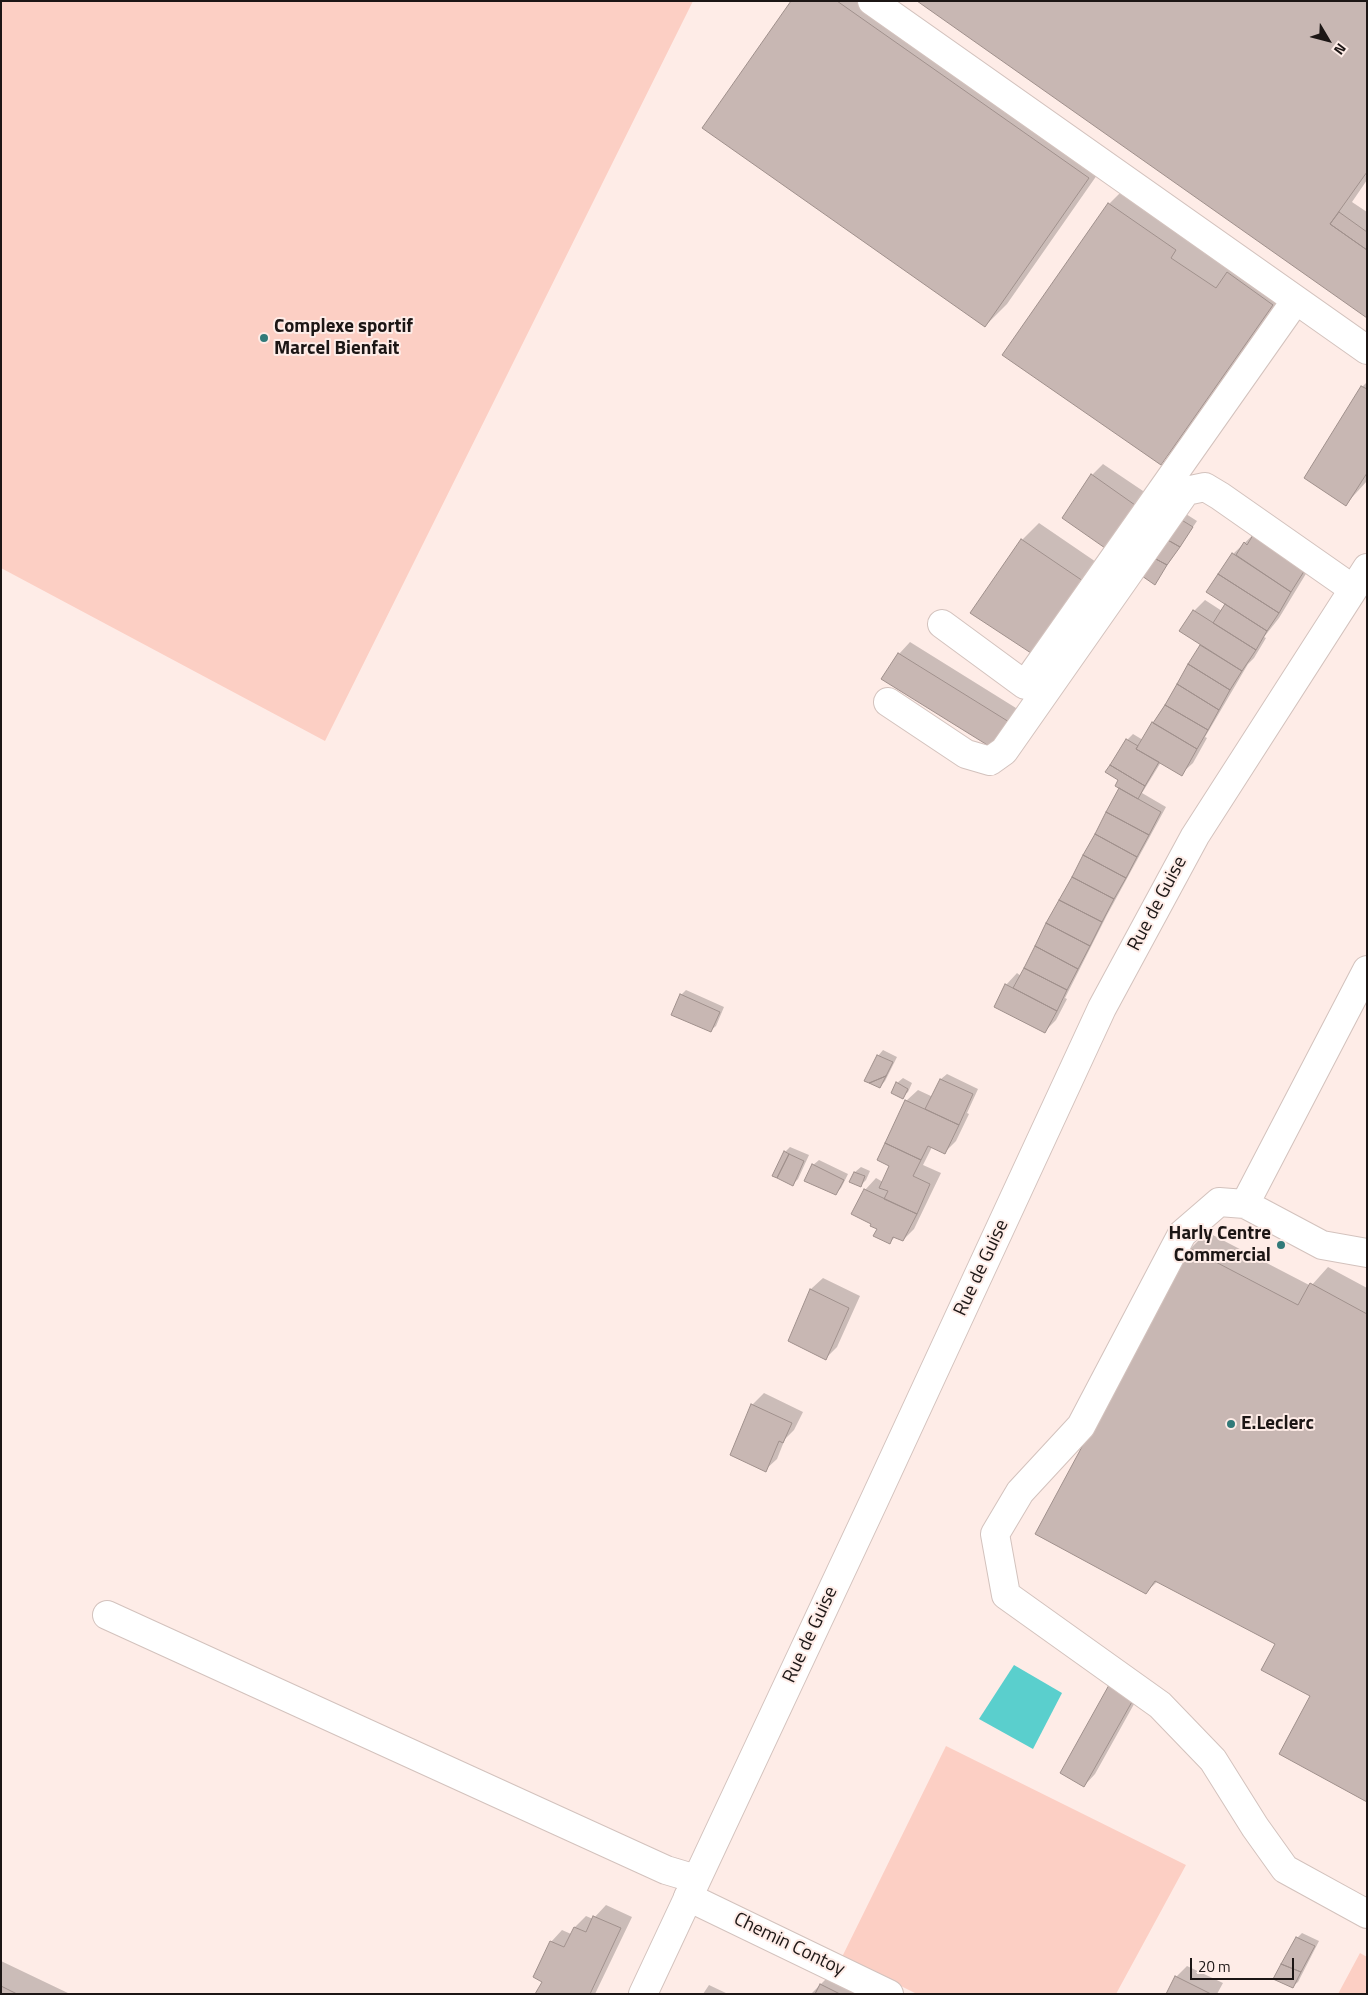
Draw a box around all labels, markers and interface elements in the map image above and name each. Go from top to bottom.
north arrow [1303,15,1353,65]
text: N [1329,39,1352,60]
place label: Complexe sportif Marcel Bienfait [274,316,413,360]
marker: Complexe sportif Marcel Bienfait [258,332,270,344]
street label: Rue de Guise [1124,853,1192,955]
street label: Rue de Guise [950,1216,1014,1320]
place label: Harly Centre Commercial [1169,1223,1271,1267]
marker: Harly Centre Commercial [1275,1239,1287,1251]
place label: E.Leclerc [1241,1413,1314,1435]
marker: E.Leclerc [1225,1418,1237,1430]
street label: Rue de Guise [779,1583,843,1687]
street label: Chemin Contoy [730,1908,848,1982]
scale bar [1193,1948,1297,1980]
text: 20 m [1198,1955,1231,1978]

